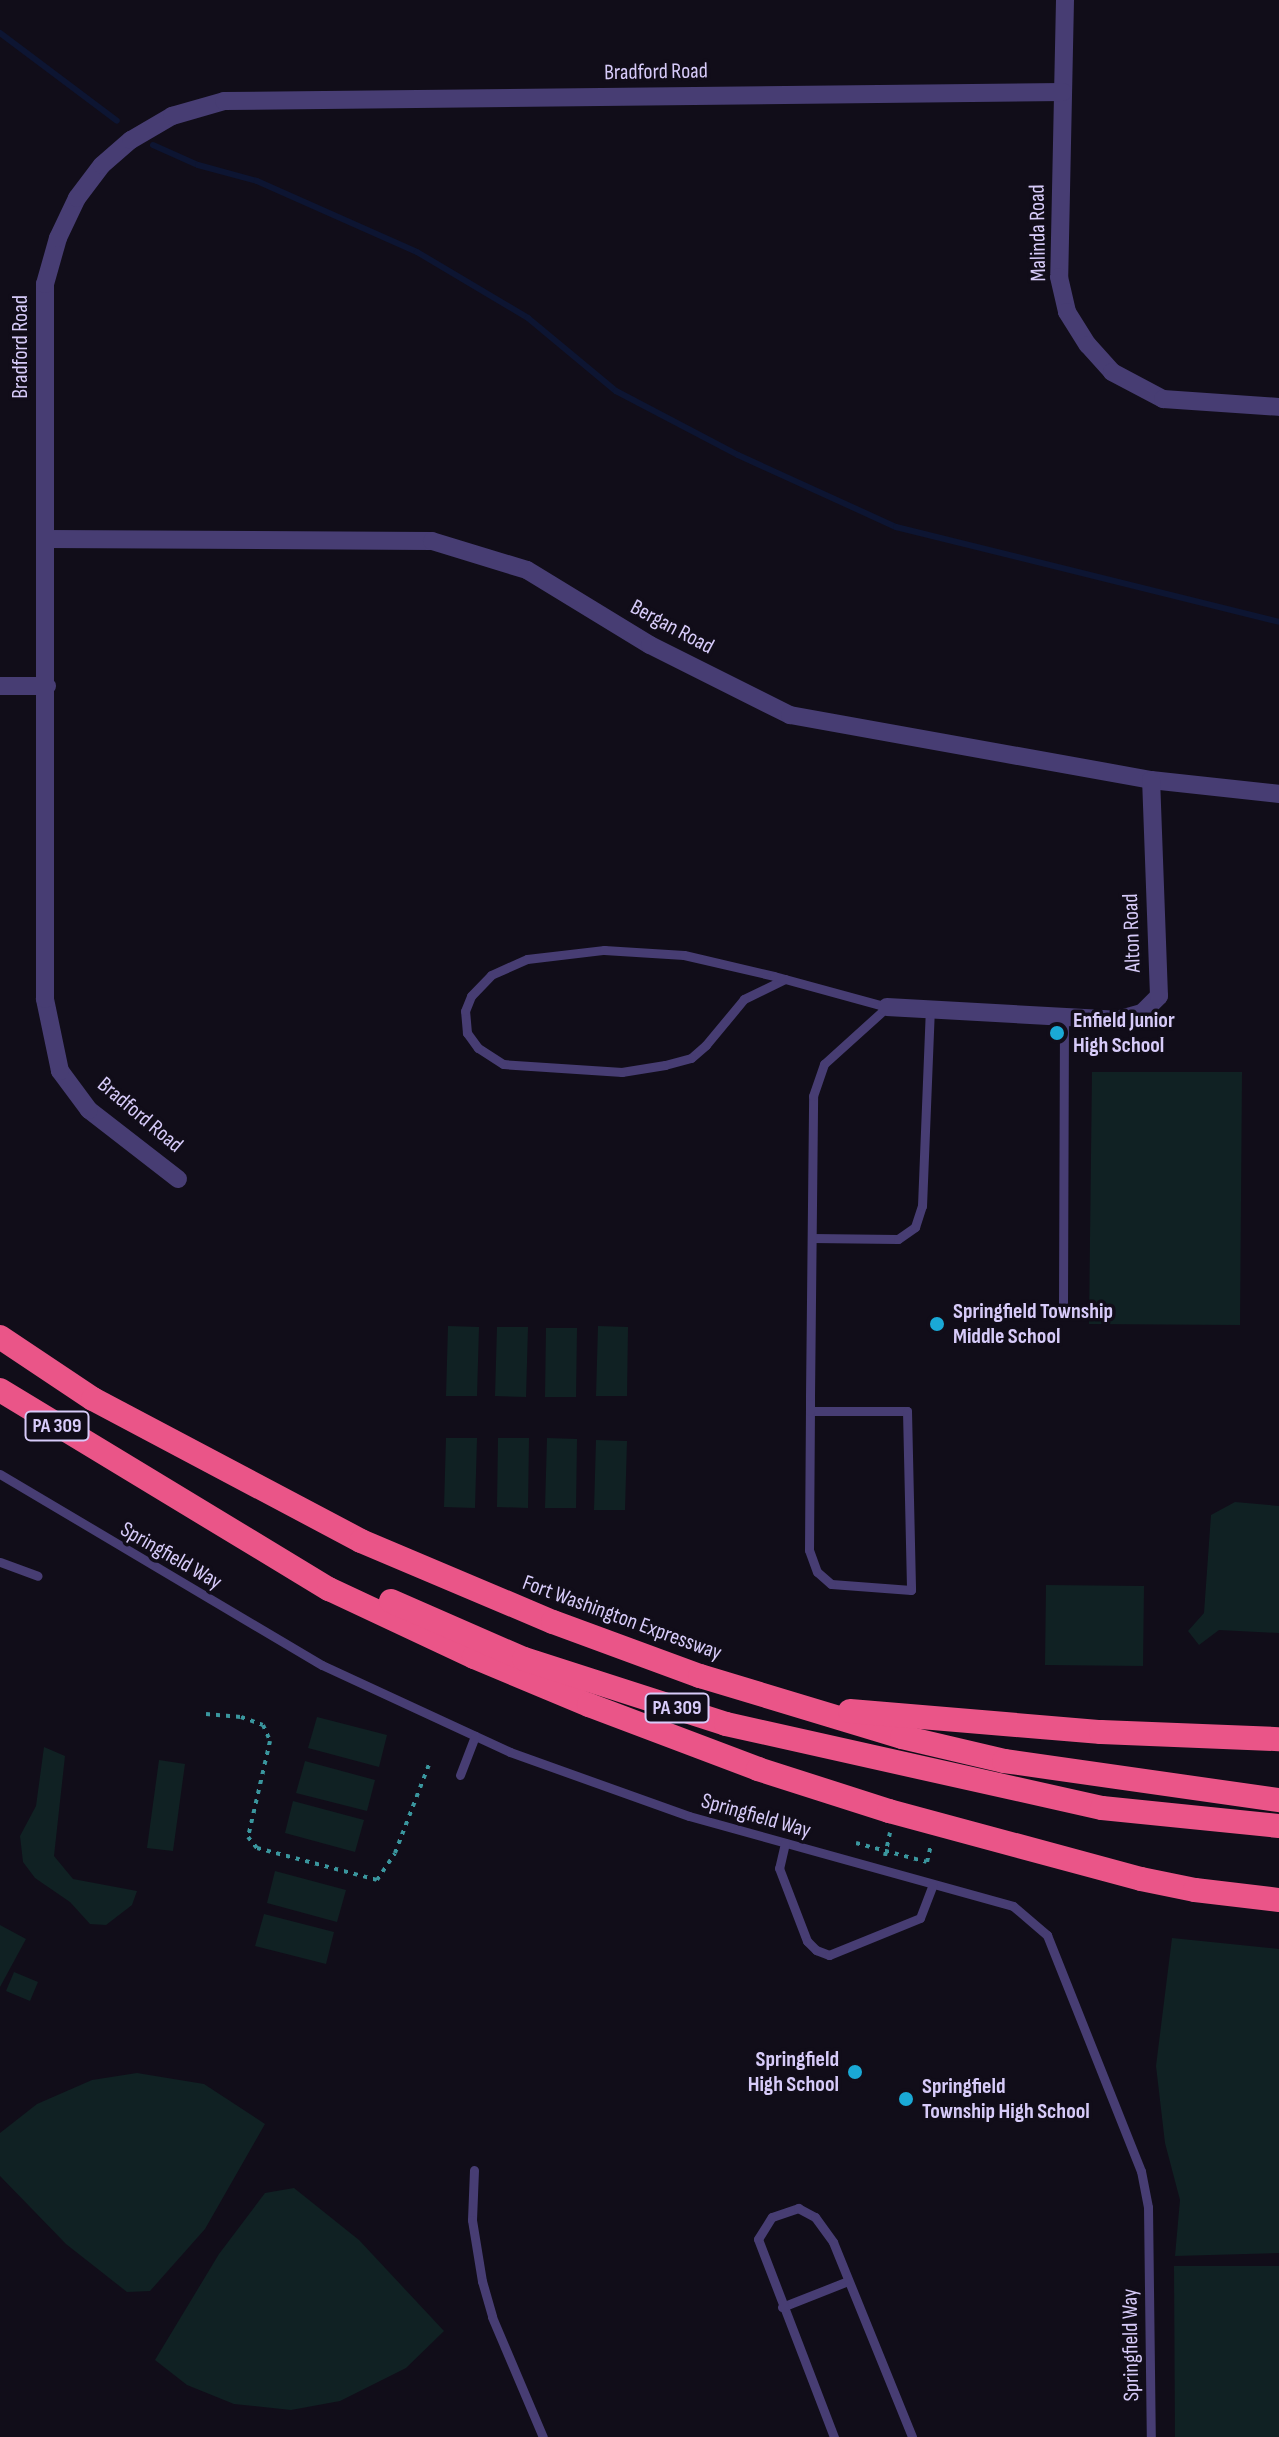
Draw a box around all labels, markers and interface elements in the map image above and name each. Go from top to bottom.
street label: Bradford Road [604,58,708,86]
street label: Malinda Road [1024,184,1052,282]
street label: Bradford Road [8,295,34,399]
street label: Bergan Road [626,594,718,660]
street label: Alton Road [1117,893,1147,973]
place label: Enfield Junior High School [1073,1007,1175,1058]
marker: Enfield Junior High School [1048,1024,1066,1042]
street label: Bradford Road [92,1072,188,1158]
place label: Springfield Township Middle School [953,1298,1113,1350]
marker: Springfield Township Middle School [928,1315,946,1333]
road number: PA 309 [23,1410,91,1442]
street label: Springfield Way [116,1516,226,1596]
street label: Fort Washington Expressway [519,1570,725,1666]
road number: PA 309 [643,1692,711,1724]
street label: Springfield Way [698,1788,814,1844]
place label: Springfield High School [748,2046,839,2098]
marker: Springfield High School [846,2063,864,2081]
place label: Springfield Township High School [922,2073,1090,2124]
marker: Springfield Township High School [897,2090,915,2108]
street label: Springfield Way [1117,2288,1145,2402]

